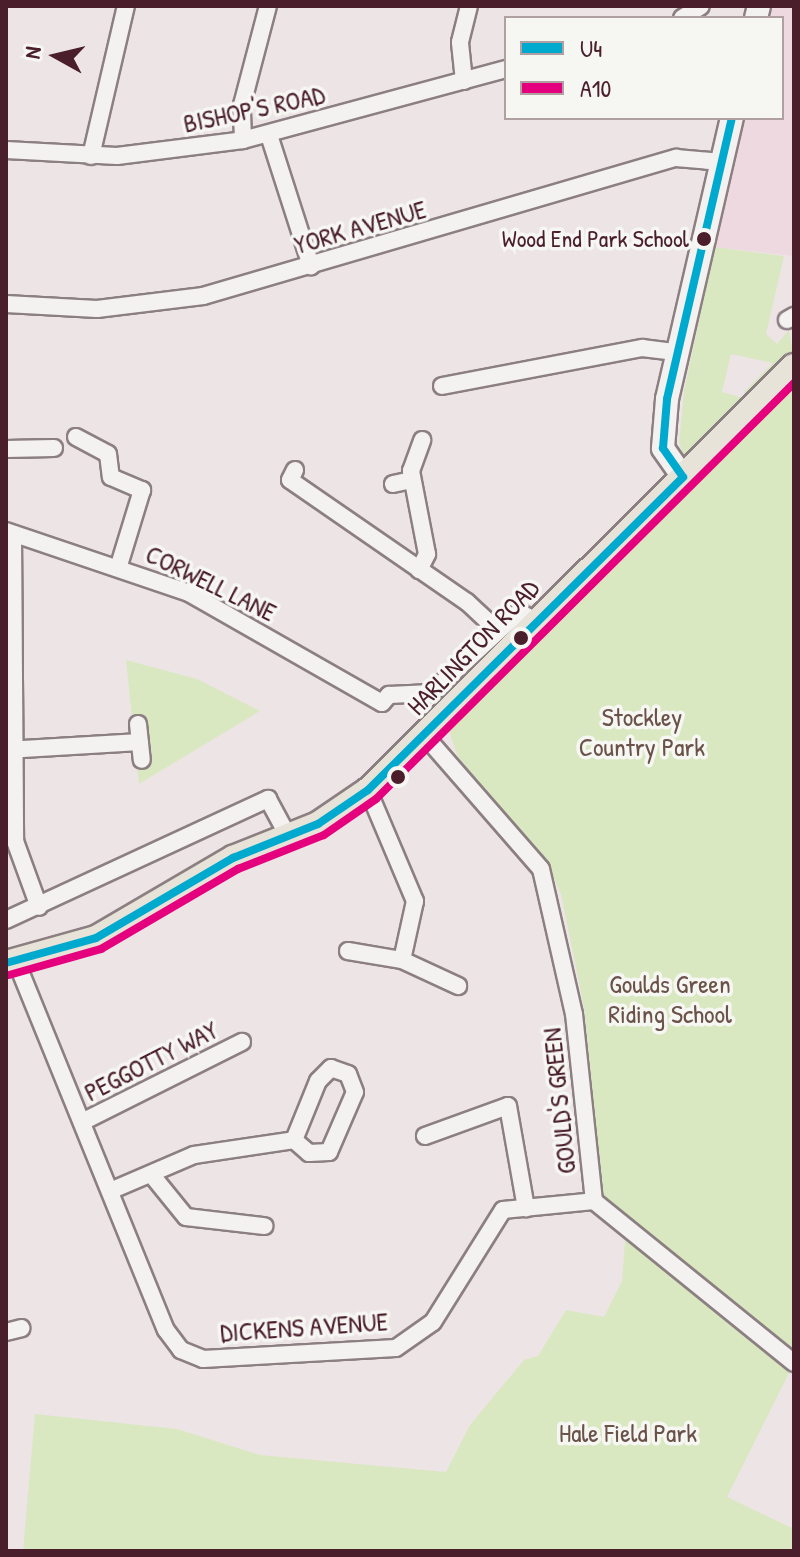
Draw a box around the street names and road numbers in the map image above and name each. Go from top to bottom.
street label: BISHOP'S ROAD [180,79,328,139]
street label: YORK AVENUE [290,193,430,261]
street label: CORWELL LANE [141,538,281,628]
street label: HARLINGTON ROAD [400,573,546,721]
street label: PEGGOTTY WAY [79,1014,223,1108]
street label: GOULD'S GREEN [536,1027,582,1175]
street label: DICKENS AVENUE [219,1306,389,1348]

